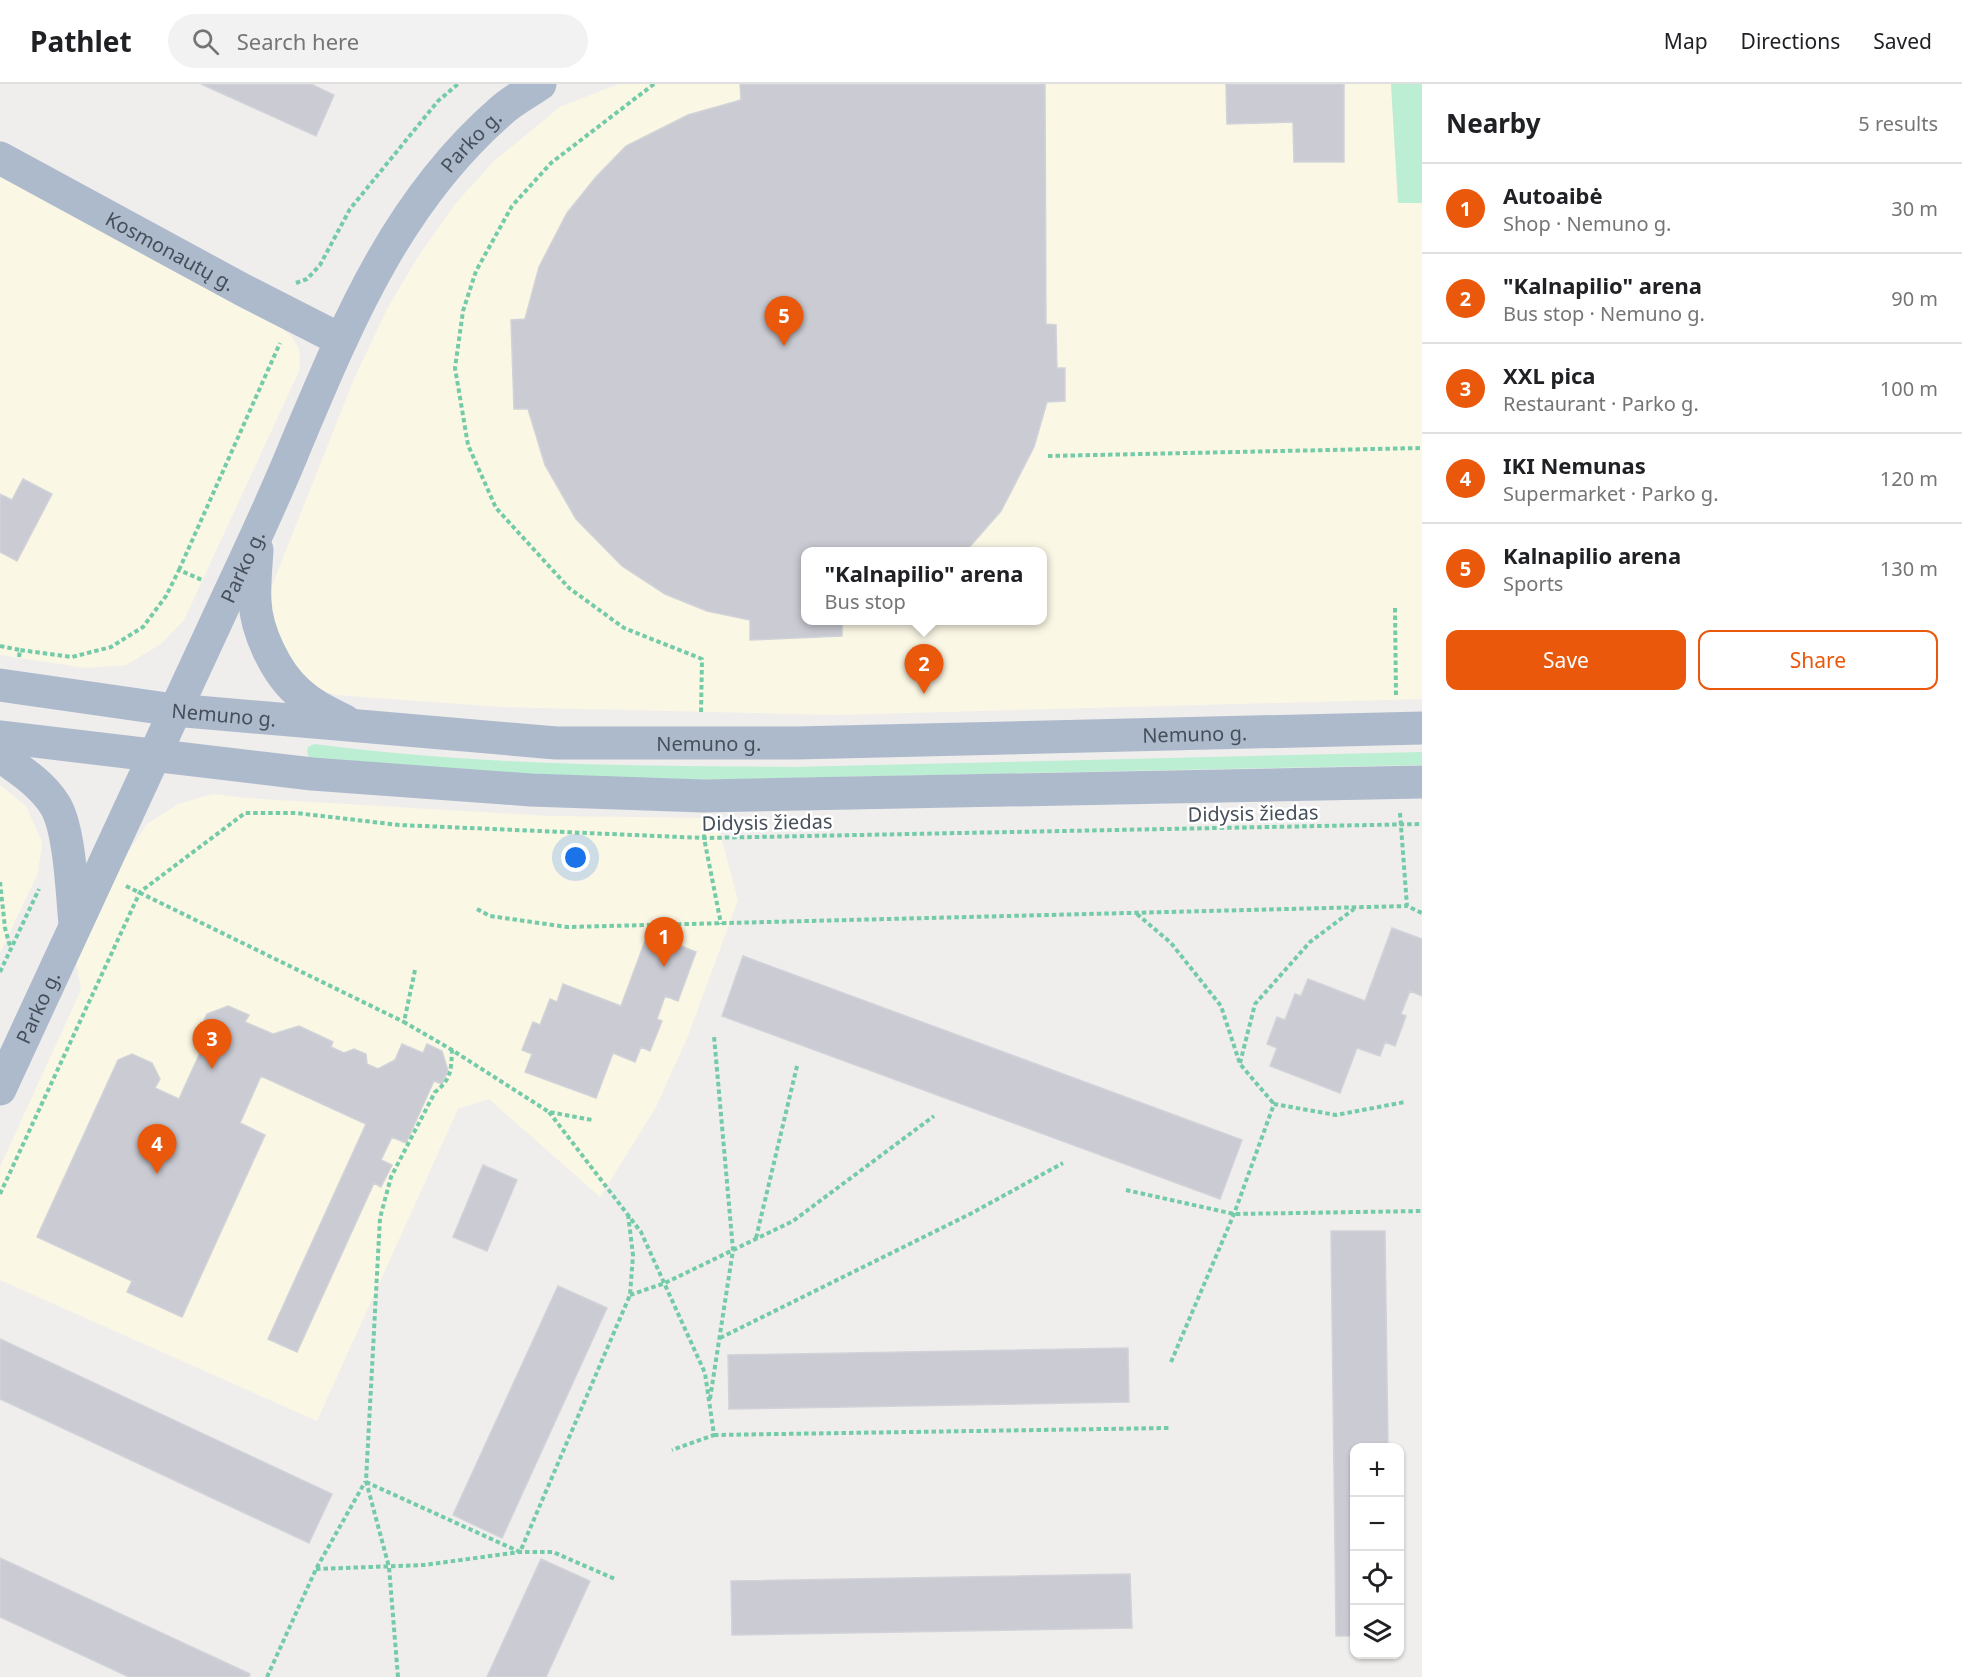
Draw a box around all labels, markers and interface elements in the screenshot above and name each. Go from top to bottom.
search box [168,14,588,68]
text: Pathlet [30,22,132,60]
icon: search [189,25,222,58]
text: Search here [237,26,359,56]
text: Map [1664,27,1708,55]
text: Directions [1741,27,1840,55]
text: Saved [1873,27,1932,55]
street label: Parko g. [434,103,507,178]
text: Nearby [1446,105,1541,141]
text: 5 results [1858,110,1938,137]
text: Autoaibė [1503,180,1603,210]
text: 1 [1460,195,1471,222]
text: 30 m [1891,195,1938,222]
street label: Kosmonautų g. [101,205,240,297]
text: Shop · Nemuno g. [1503,210,1671,237]
text: "Kalnapilio" arena [1503,270,1702,300]
text: 2 [1460,285,1471,312]
text: 90 m [1891,285,1938,312]
pin: 5 [764,296,804,346]
text: Bus stop · Nemuno g. [1503,300,1705,327]
text: XXL pica [1503,360,1596,390]
text: 3 [1460,375,1471,402]
text: 100 m [1880,375,1938,402]
text: Restaurant · Parko g. [1503,390,1699,417]
text: IKI Nemunas [1503,450,1646,480]
text: 4 [1460,465,1471,492]
text: 120 m [1880,465,1938,492]
text: Supermarket · Parko g. [1503,480,1719,507]
street label: Parko g. [213,526,271,607]
text: Kalnapilio arena [1503,540,1681,570]
popup [801,547,1047,625]
text: 5 [1460,555,1471,582]
text: 130 m [1880,555,1938,582]
text: "Kalnapilio" arena [825,558,1023,588]
text: Sports [1503,570,1563,597]
text: Bus stop [825,588,906,615]
button: Save [1446,630,1686,690]
button: Share [1698,630,1938,690]
pin: 2 [904,644,944,694]
street label: Nemuno g. [171,696,277,732]
street label: Nemuno g. [1142,719,1247,748]
street label: Nemuno g. [656,730,761,757]
street label: Didysis žiedas [1187,798,1319,828]
street label: Didysis žiedas [701,807,833,837]
your location [561,843,590,872]
pin: 1 [644,918,684,967]
street label: Parko g. [9,966,66,1048]
pin: 3 [192,1020,232,1069]
pin: 4 [138,1124,176,1174]
map controls [1350,1443,1404,1659]
button: + [1350,1443,1404,1497]
button: − [1350,1497,1404,1551]
button: locate [1350,1551,1404,1605]
button: layers [1350,1605,1404,1659]

